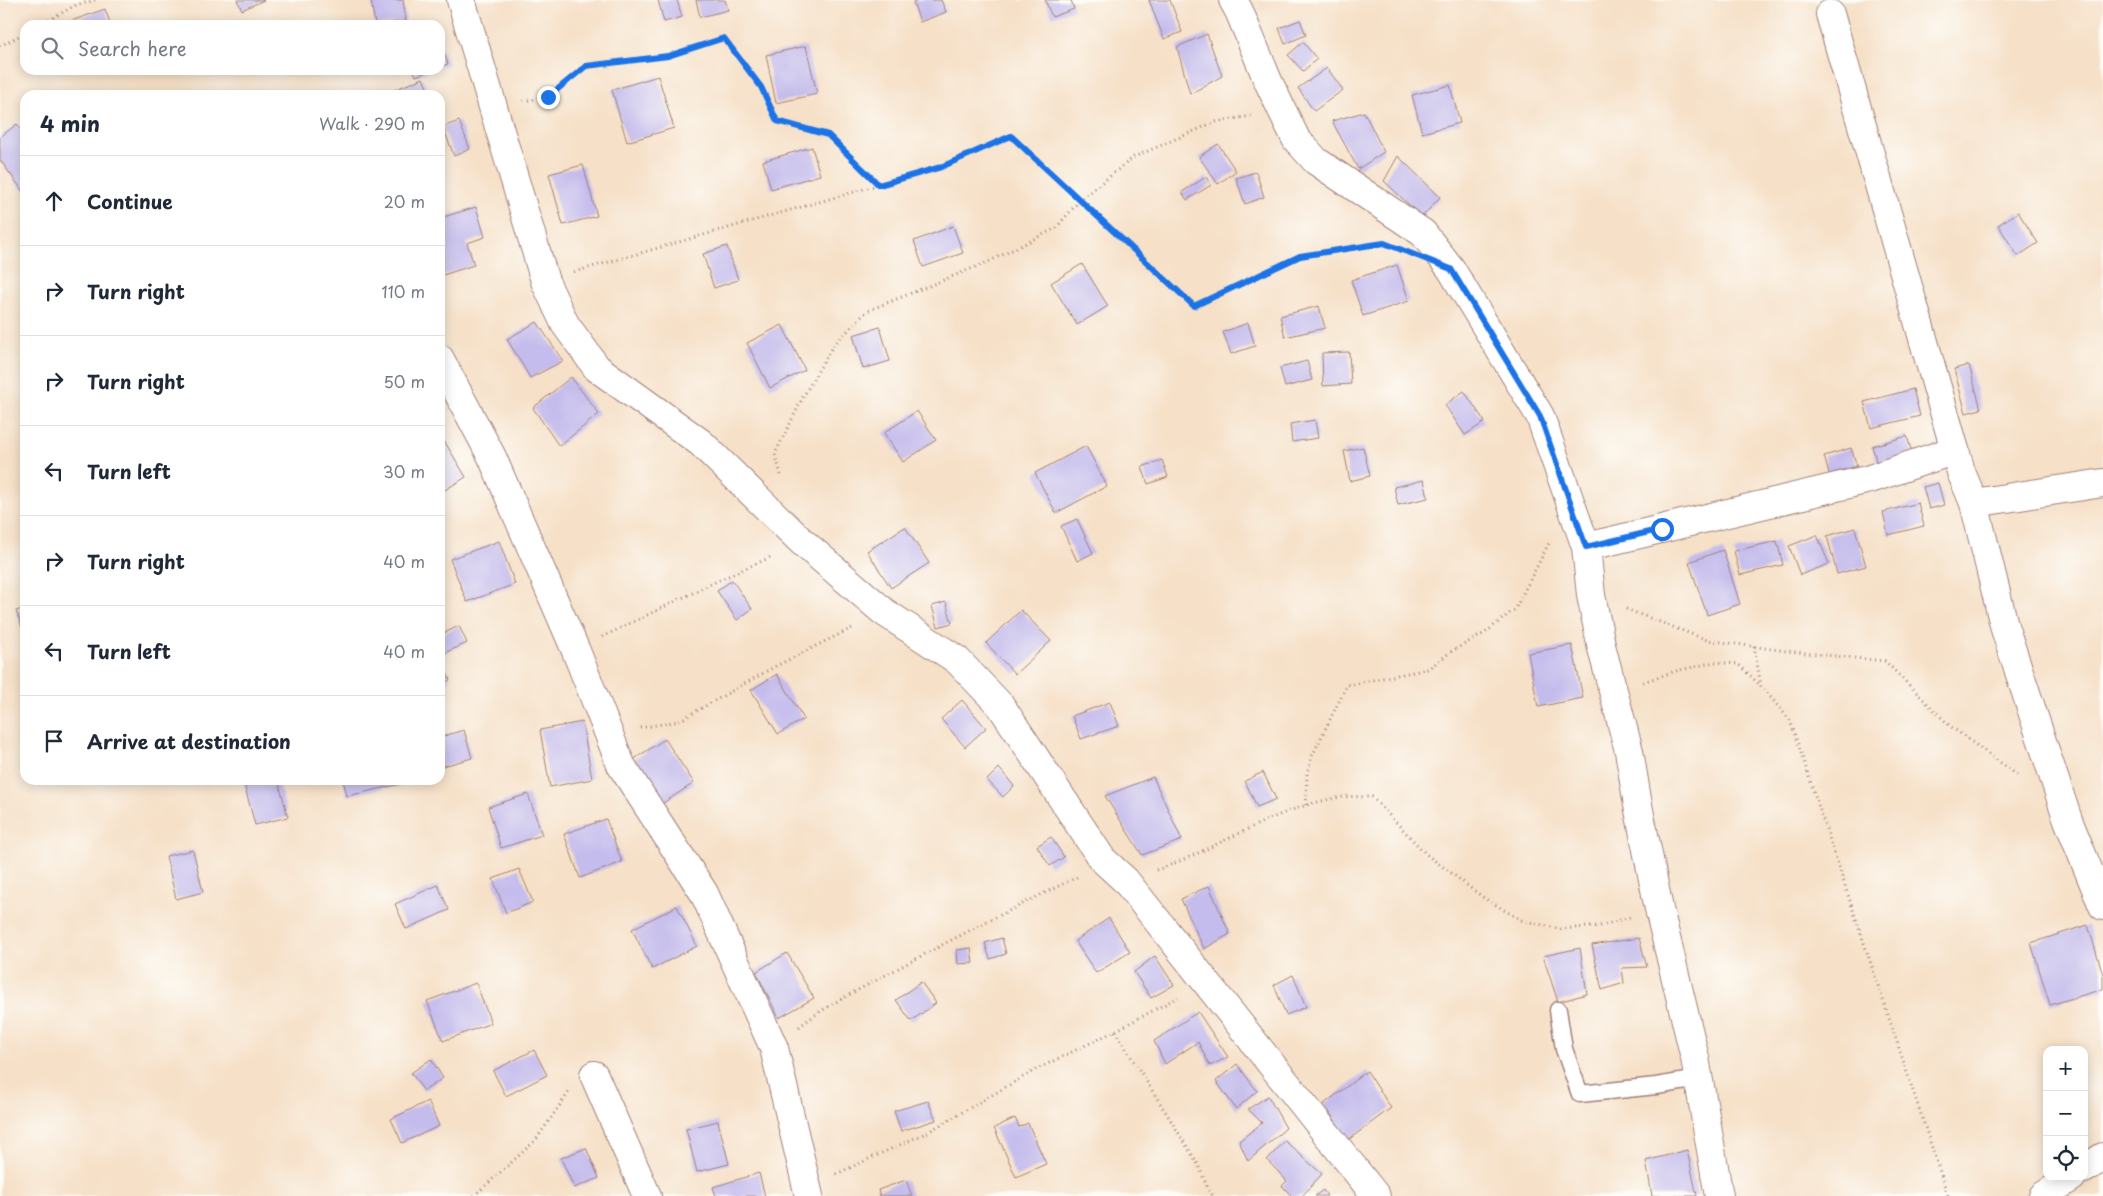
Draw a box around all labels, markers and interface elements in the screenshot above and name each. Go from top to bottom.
search box [20,20,445,75]
icon: search [38,34,66,62]
text: Search here [78,34,187,62]
route end [537,86,560,109]
text: 4 min [40,107,100,139]
text: Walk · 290 m [319,111,425,135]
icon: ahead [40,187,68,215]
text: Continue [87,187,173,215]
text: 20 m [384,189,425,213]
icon: right [40,277,68,305]
text: Turn right [87,277,185,305]
text: 110 m [382,279,425,303]
icon: right [40,367,68,395]
text: Turn right [87,367,185,395]
text: 50 m [384,369,425,393]
icon: left [40,457,68,485]
text: Turn left [87,457,171,485]
text: 30 m [383,459,425,483]
route start [1651,518,1674,541]
icon: right [40,547,68,575]
text: Turn right [87,547,185,575]
text: 40 m [383,549,425,573]
icon: left [40,637,68,665]
text: Turn left [87,637,171,665]
text: 40 m [383,639,425,663]
icon: arrive [40,727,68,755]
text: Arrive at destination [87,727,291,755]
map controls [2043,1046,2088,1181]
button: + [2043,1046,2088,1091]
button: − [2043,1091,2088,1136]
button: locate [2043,1136,2088,1181]

